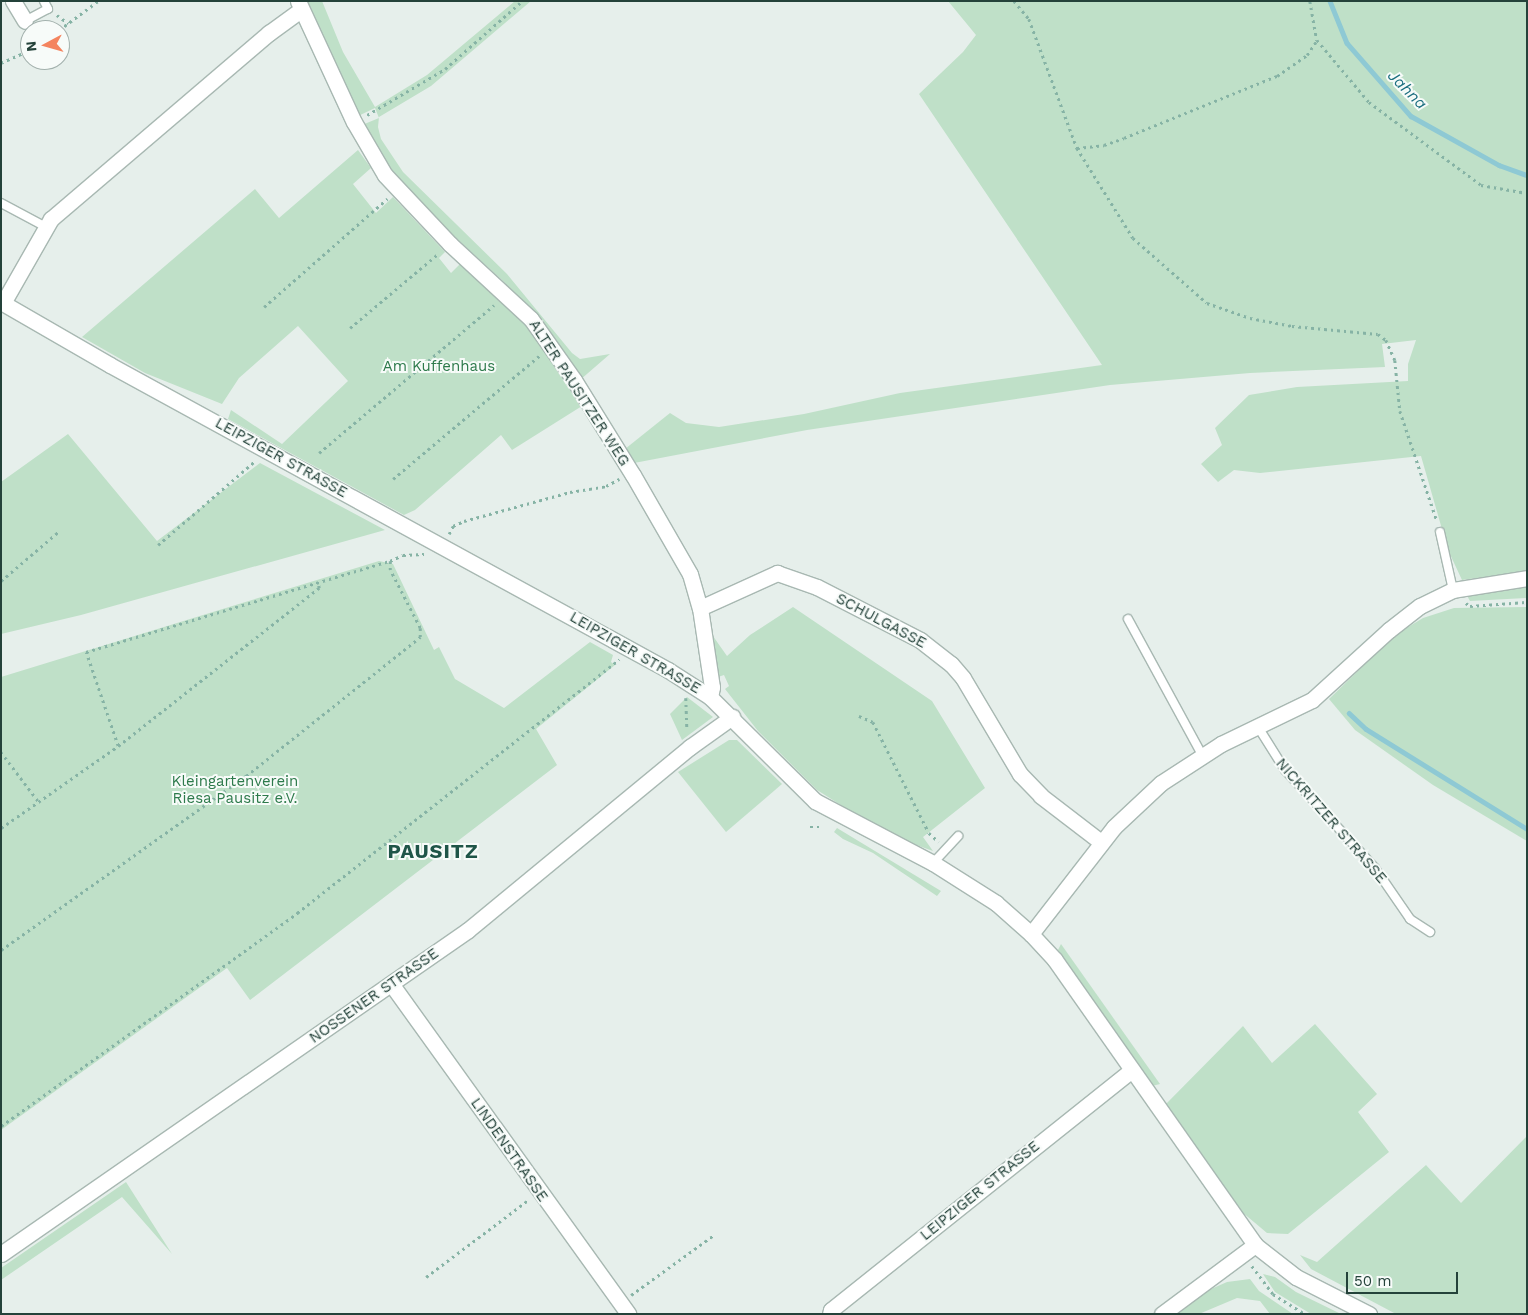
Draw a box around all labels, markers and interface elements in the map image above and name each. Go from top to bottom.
north arrow [20,20,70,70]
text: N [23,40,40,52]
water label: Jahna [1383,66,1431,114]
street label: ALTER PAUSITZER WEG [525,316,633,470]
park label: Am Kuffenhaus [383,358,495,376]
street label: LEIPZIGER STRASSE [212,414,350,502]
street label: SCHULGASSE [833,590,929,652]
street label: LEIPZIGER STRASSE [566,608,704,698]
street label: NICKRITZER STRASSE [1272,755,1390,887]
park label: Kleingartenverein Riesa Pausitz e.V. [172,772,298,807]
district label: PAUSITZ [387,839,479,863]
street label: NOSSENER STRASSE [306,945,442,1047]
street label: LINDENSTRASSE [466,1095,552,1205]
street label: LEIPZIGER STRASSE [917,1137,1043,1245]
scale bar [1348,1262,1460,1294]
text: 50 m [1354,1272,1391,1290]

